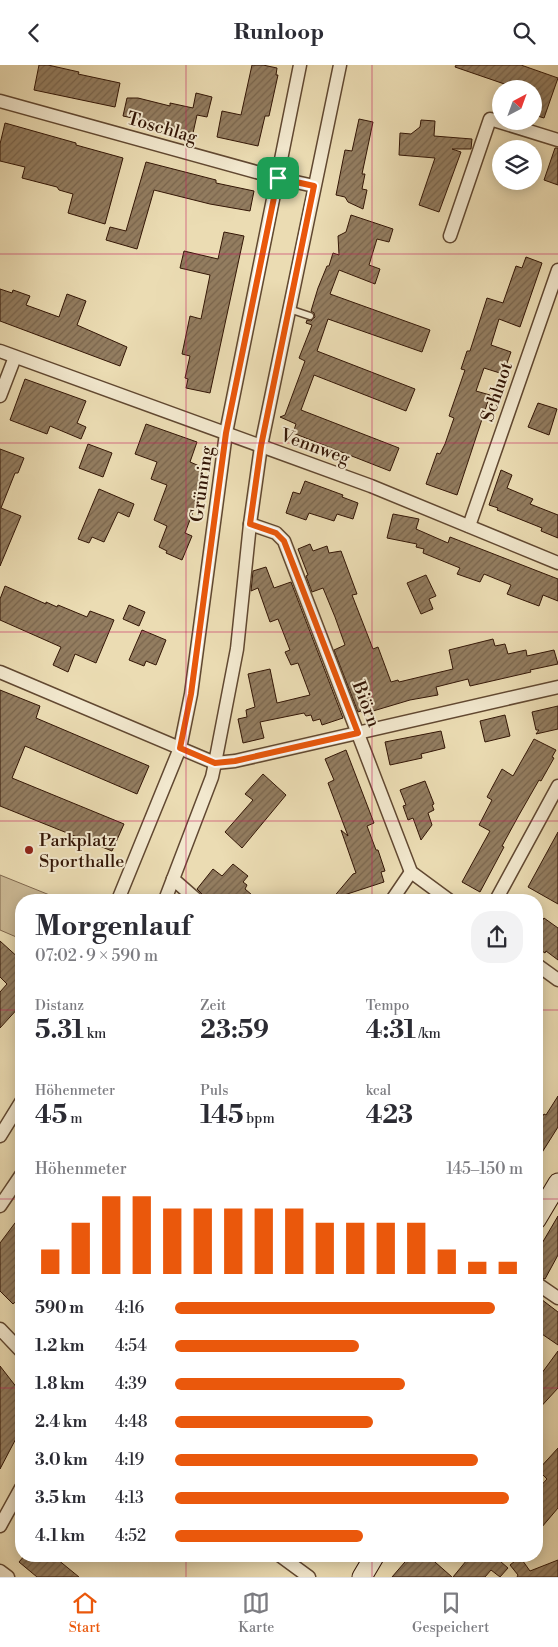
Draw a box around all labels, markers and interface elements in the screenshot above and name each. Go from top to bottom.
icon: back [20,19,48,47]
text: Runloop [234,19,324,46]
icon: search [510,19,538,47]
north arrow [492,80,542,130]
map controls [492,80,542,190]
street label: Toschlag [124,107,201,149]
button: layers [492,140,542,190]
pin [257,157,299,199]
icon: arrive [264,164,292,192]
street label: Schluot [476,358,518,425]
street label: Vennweg [276,423,354,470]
street label: Grünring [185,444,219,524]
street label: Biörn [346,677,385,731]
place label: Parkplatz Sporthalle [39,829,124,873]
marker: Parkplatz Sporthalle [23,844,35,856]
text: Morgenlauf [35,909,191,944]
button: share [471,911,523,963]
text: 07:02 · 9 × 590 m [35,946,158,966]
text: Distanz [35,997,84,1015]
text: Zeit [200,997,226,1015]
text: Tempo [366,997,409,1015]
text: 5.31 [35,1015,84,1046]
text: 23:59 [200,1015,269,1046]
text: 4:31 [366,1015,416,1046]
text: km [84,1025,106,1043]
text: /km [416,1025,441,1043]
text: Höhenmeter [35,1082,115,1100]
text: Puls [200,1082,228,1100]
text: kcal [366,1082,391,1100]
text: 45 [35,1100,67,1131]
text: 145 [200,1100,243,1131]
text: 423 [366,1100,413,1131]
text: m [67,1110,82,1128]
text: bpm [243,1110,275,1128]
text: Höhenmeter [35,1159,127,1179]
text: 145–150 m [446,1159,523,1179]
text: 590 m [35,1298,84,1318]
text: 4:16 [115,1298,144,1318]
text: 1.2 km [35,1336,84,1356]
text: 4:54 [115,1336,147,1356]
text: 1.8 km [35,1374,84,1394]
text: 4:39 [115,1374,147,1394]
text: 2.4 km [35,1412,87,1432]
text: 4:48 [115,1412,147,1432]
text: 3.0 km [35,1450,88,1470]
text: 4:19 [115,1450,144,1470]
text: 3.5 km [35,1488,86,1508]
text: 4:13 [115,1488,144,1508]
text: 4.1 km [35,1526,85,1546]
text: 4:52 [115,1526,146,1546]
tab: Start [69,1589,101,1637]
tab: Karte [238,1589,274,1637]
tab: Gespeichert [412,1589,489,1637]

